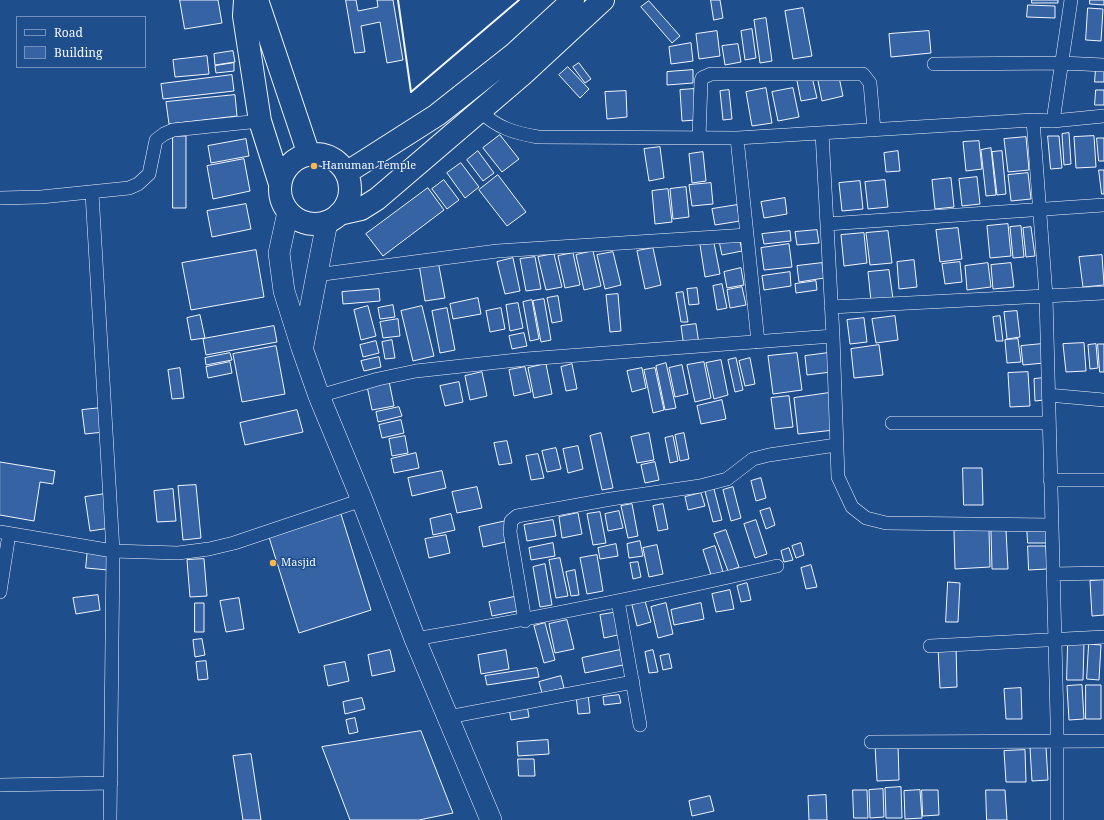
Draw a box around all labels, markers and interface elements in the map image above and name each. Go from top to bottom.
legend [16,16,146,68]
text: Road [54,24,83,41]
text: Building [54,44,102,61]
place label: Hanuman Temple [322,159,416,173]
marker: Hanuman Temple [309,161,319,171]
place label: Masjid [281,556,316,570]
marker: Masjid [268,558,278,568]

